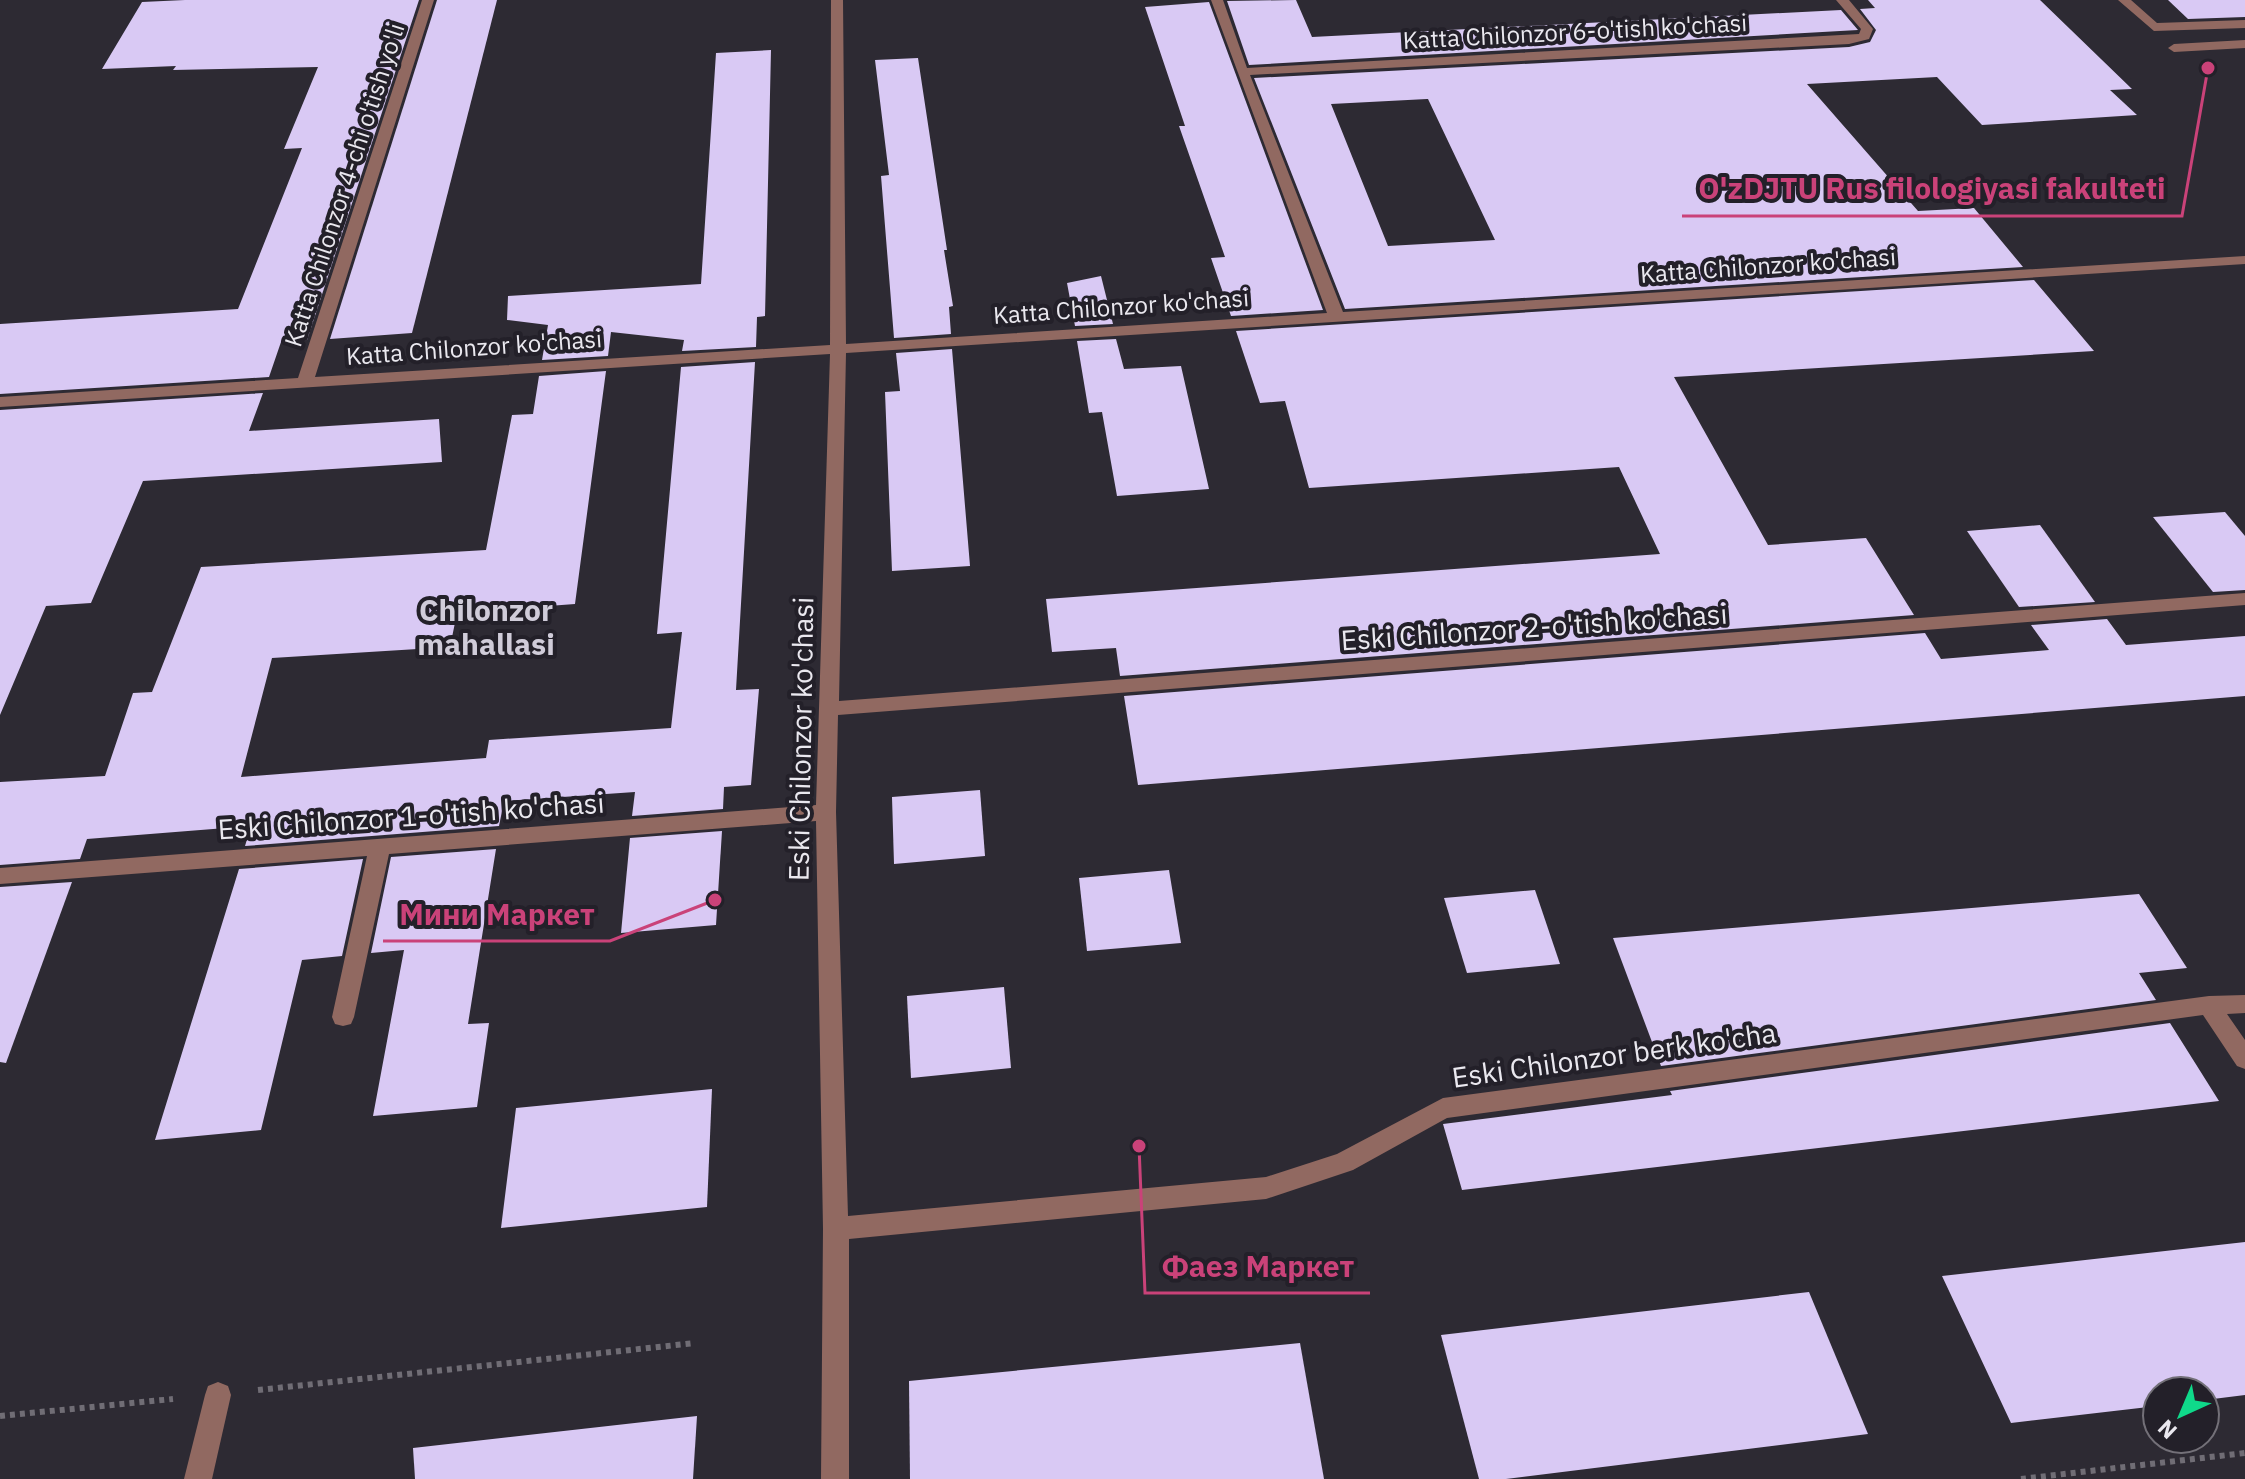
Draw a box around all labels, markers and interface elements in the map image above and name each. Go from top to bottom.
street label: Katta Chilonzor 6-o'tish ko'chasi [1402,6,1748,56]
street label: Katta Chilonzor 4-chi o'tish yo'li [277,19,412,351]
callout: O'zDJTU Rus filologiyasi fakulteti [1682,162,2182,216]
text: O'zDJTU Rus filologiyasi fakulteti [1698,168,2166,207]
street label: Katta Chilonzor ko'chasi [1639,240,1897,290]
street label: Katta Chilonzor ko'chasi [992,281,1250,331]
street label: Katta Chilonzor ko'chasi [345,322,603,372]
district label: Chilonzor mahallasi [417,590,555,663]
street label: Eski Chilonzor 2-o'tish ko'chasi [1339,595,1728,658]
street label: Eski Chilonzor ko'chasi [780,597,821,881]
street label: Eski Chilonzor 1-o'tish ko'chasi [216,784,605,847]
callout: Мини Маркет [383,887,610,941]
text: Мини Маркет [399,894,595,933]
street label: Eski Chilonzor berk ko'cha [1449,1013,1778,1096]
callout: Фаез Маркет [1145,1239,1370,1293]
text: Фаез Маркет [1162,1246,1355,1285]
north arrow [2141,1375,2221,1455]
text: N [2151,1414,2183,1446]

